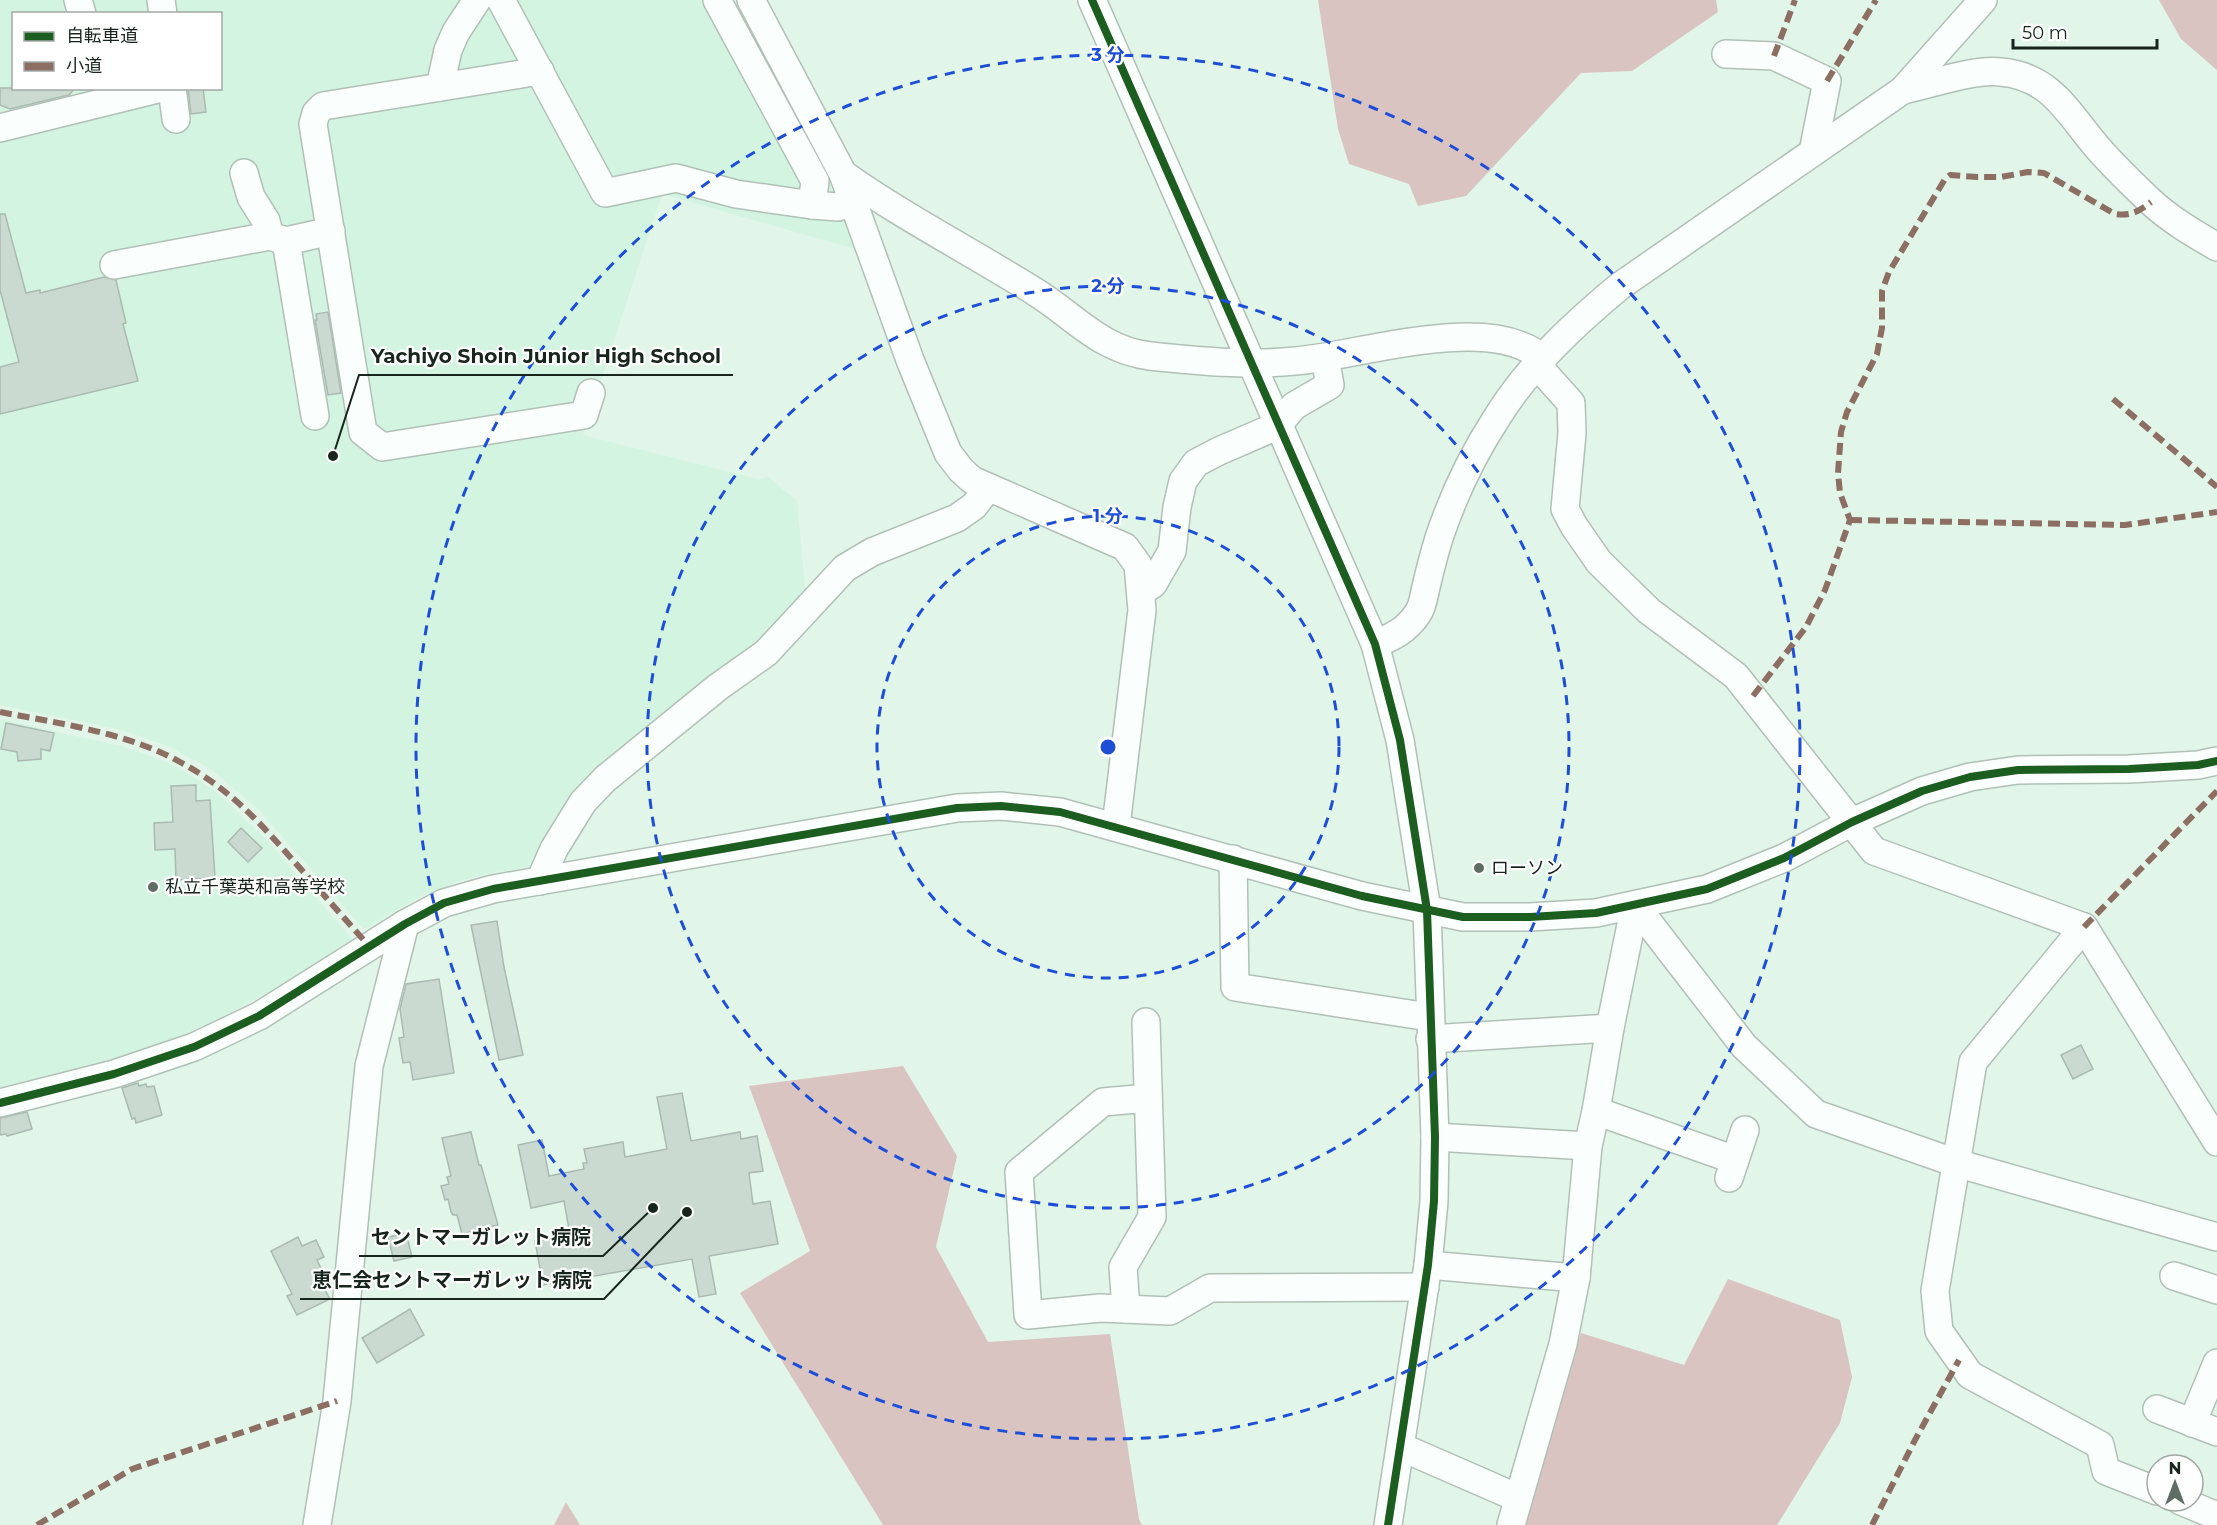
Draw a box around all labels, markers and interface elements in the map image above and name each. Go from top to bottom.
legend [12,12,222,90]
scale bar [2013,12,2157,50]
text: 50 m [2022,22,2068,44]
text: 自転車道 [66,25,138,47]
text: 3 分 [1090,44,1125,66]
text: 小道 [66,55,102,77]
text: 2 分 [1091,275,1125,297]
callout: Yachiyo Shoin Junior High School [359,337,733,375]
text: Yachiyo Shoin Junior High School [370,344,721,368]
text: 1 分 [1093,505,1123,527]
centre of rings [1098,737,1118,757]
place label: ローソン [1491,857,1563,879]
marker: ローソン [1472,861,1486,875]
place label: 私立千葉英和高等学校 [165,876,345,898]
marker: 私立千葉英和高等学校 [146,880,160,894]
callout: セントマーガレット病院 [359,1218,603,1256]
text: セントマーガレット病院 [371,1225,591,1249]
callout: 恵仁会セントマーガレット病院 [300,1261,604,1299]
text: 恵仁会セントマーガレット病院 [312,1268,592,1292]
north arrow [2145,1453,2205,1513]
text: N [2169,1459,2181,1478]

